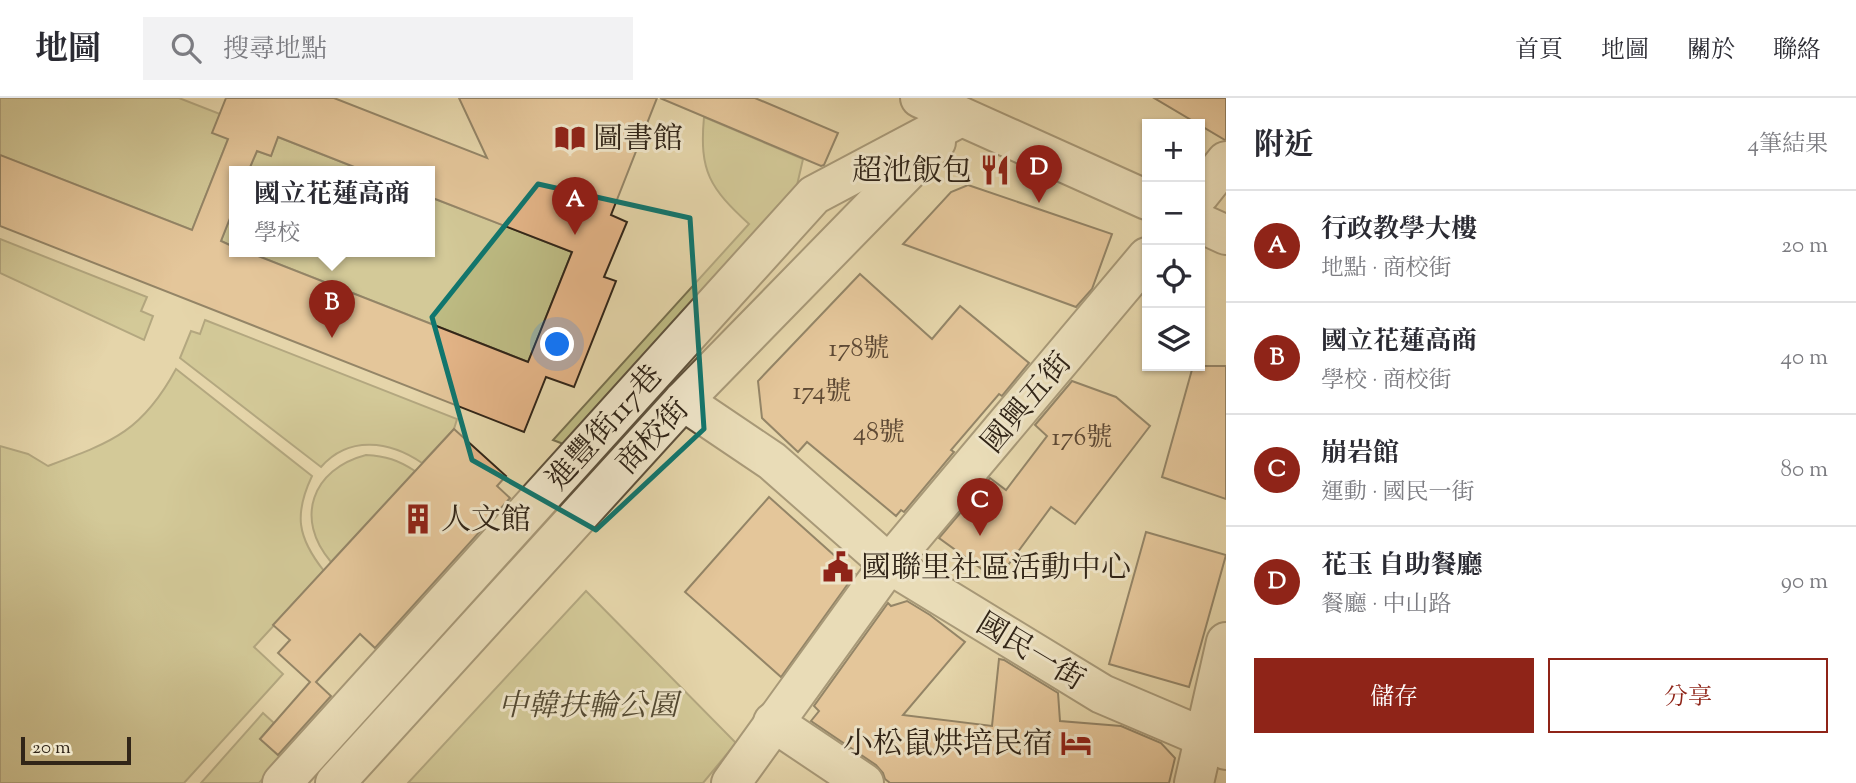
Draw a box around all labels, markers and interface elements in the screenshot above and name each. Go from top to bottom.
search box [143,17,633,80]
text: 地圖 [35,27,101,75]
icon: search [167,29,205,67]
text: 搜尋地點 [223,32,327,69]
text: 首頁 [1515,34,1563,68]
text: 地圖 [1601,34,1649,68]
text: 關於 [1687,34,1735,68]
text: 聯絡 [1773,34,1821,68]
place label: 圖書館 [593,119,683,162]
map controls [1142,119,1205,371]
button: + [1142,119,1205,182]
library icon: 圖書館 [553,121,587,155]
text: 附近 [1254,125,1314,168]
text: 4筆結果 [1747,129,1828,162]
pin: D [1016,145,1062,203]
place label: 超池飯包 [852,151,972,194]
restaurant icon: 超池飯包 [978,153,1012,187]
popup [229,166,435,257]
text: 國立花蓮高商 [254,177,410,214]
pin: A [552,177,598,235]
button: − [1142,182,1205,245]
text: 行政教學大樓 [1321,212,1477,249]
text: 學校 [254,218,300,251]
text: A [1268,230,1286,263]
text: 20 m [1781,230,1828,263]
button: locate [1142,245,1205,308]
text: 地點 · 商校街 [1321,253,1452,286]
pin: B [309,280,355,338]
button: layers [1142,308,1205,371]
text: 國立花蓮高商 [1321,324,1477,361]
your location [540,327,574,361]
house number: 178號 [829,331,889,368]
text: B [1270,342,1284,375]
text: 40 m [1781,342,1828,375]
street label: 國興五街 [973,344,1083,463]
street label: 進豐街117巷 [538,357,674,501]
text: 學校 · 商校街 [1321,365,1452,398]
house number: 174號 [792,374,852,411]
street label: 商校街 [607,390,700,485]
house number: 48號 [853,415,905,452]
house number: 176號 [1052,420,1112,457]
text: 崩岩館 [1321,436,1399,473]
text: C [1268,454,1286,487]
text: 80 m [1780,454,1828,487]
text: 運動 · 國民一街 [1321,477,1475,510]
pin: C [957,478,1003,536]
place label: 人文館 [441,500,531,543]
building icon: 人文館 [401,502,435,536]
place label: 國聯里社區活動中心 [861,548,1131,591]
text: 花玉 自助餐廳 [1321,548,1483,585]
public building icon: 國聯里社區活動中心 [821,550,855,584]
text: D [1268,566,1286,599]
text: 90 m [1781,566,1828,599]
text: 餐廳 · 中山路 [1321,589,1452,622]
street label: 國民一街 [967,604,1092,702]
button: 儲存 [1254,658,1534,733]
button: 分享 [1548,658,1828,733]
park label: 中韓扶輪公園 [498,686,682,729]
place label: 小松鼠烘培民宿 [843,724,1053,767]
hotel icon: 小松鼠烘培民宿 [1059,726,1093,760]
scale bar [21,734,131,766]
text: 20 m [32,735,71,762]

